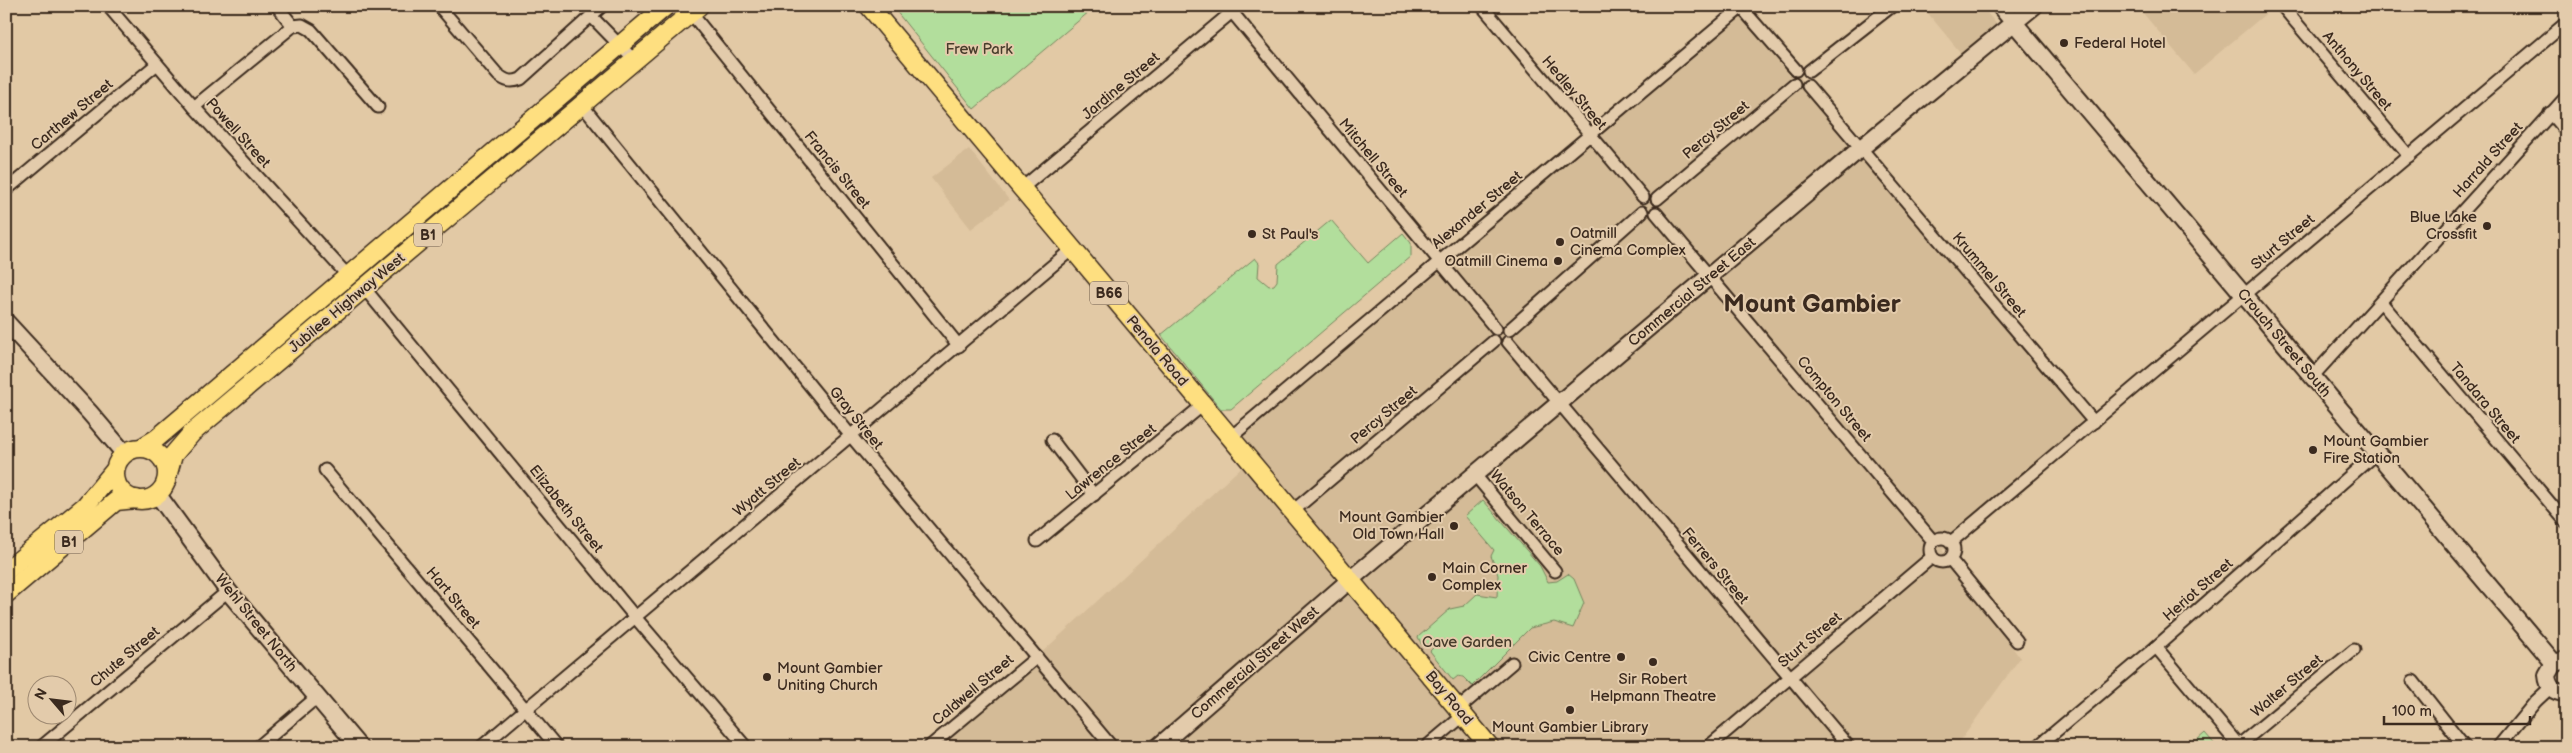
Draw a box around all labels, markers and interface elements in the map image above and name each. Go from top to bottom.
street label: Anthony Street [2318,27,2396,115]
place label: Federal Hotel [2074,34,2166,53]
marker: Federal Hotel [2058,37,2070,49]
park label: Frew Park [945,40,1013,59]
street label: Jardine Street [1078,48,1164,124]
street label: Hedley Street [1537,52,1611,134]
street label: Carthew Street [27,75,117,155]
street label: Powell Street [202,94,275,172]
street label: Percy Street [1679,96,1754,163]
street label: Mitchell Street [1334,115,1412,202]
street label: Harrald Street [2449,118,2527,202]
street label: Francis Street [800,127,874,213]
street label: Alexander Street [1428,166,1526,253]
place label: Blue Lake Crossfit [2409,208,2477,244]
street label: Sturt Street [2247,210,2319,274]
marker: Blue Lake Crossfit [2481,220,2493,232]
road number: B1 [414,224,442,246]
place label: Oatmill Cinema Complex [1570,224,1686,260]
place label: St Paul's [1262,225,1319,244]
marker: St Paul's [1246,228,1258,240]
street label: Krummel Street [1948,229,2030,322]
street label: Commercial Street East [1624,233,1760,351]
marker: Oatmill Cinema Complex [1554,236,1566,248]
street label: Jubilee Highway West [285,249,409,357]
place label: Oatmill Cinema [1445,252,1548,271]
marker: Oatmill Cinema [1552,255,1564,267]
road number: B66 [1090,282,1128,304]
street label: Crouch Street South [2233,285,2335,401]
district label: Mount Gambier [1723,289,1902,320]
street label: Penola Road [1122,312,1192,390]
street label: Compton Street [1793,352,1876,446]
street label: Tandara Street [2446,359,2525,448]
street label: Percy Street [1347,381,1422,448]
street label: Gray Street [825,383,887,454]
street label: Lawrence Street [1062,419,1160,504]
place label: Mount Gambier Fire Station [2323,432,2429,468]
marker: Mount Gambier Fire Station [2307,444,2319,456]
street label: Wyatt Street [729,453,805,521]
street label: Elizabeth Street [525,461,607,557]
street label: Watson Terrace [1486,466,1568,560]
place label: Mount Gambier Old Town Hall [1339,508,1445,544]
marker: Mount Gambier Old Town Hall [1448,520,1460,532]
street label: Ferrers Street [1677,524,1753,609]
road number: B1 [55,530,83,554]
street label: Heriot Street [2159,554,2237,626]
place label: Main Corner Complex [1442,559,1527,595]
street label: Hart Street [422,563,484,633]
street label: Wehl Street North [211,570,301,676]
marker: Main Corner Complex [1426,571,1438,583]
street label: Commercial Street West [1187,602,1323,724]
street label: Sturt Street [1774,608,1846,672]
street label: Chute Street [86,622,164,692]
park label: Cave Garden [1422,633,1512,652]
place label: Civic Centre [1528,648,1611,667]
street label: Caldwell Street [928,650,1018,730]
street label: Walter Street [2247,650,2327,722]
marker: Civic Centre [1615,651,1627,663]
marker: Sir Robert Helpmann Theatre [1647,656,1659,668]
place label: Mount Gambier Uniting Church [777,659,883,695]
street label: Bay Road [1421,667,1477,729]
place label: Sir Robert Helpmann Theatre [1590,670,1716,706]
marker: Mount Gambier Uniting Church [761,671,773,683]
north arrow [28,676,78,726]
text: N [31,685,51,703]
scale bar [2384,693,2531,725]
text: 100 m [2392,702,2432,721]
marker: Mount Gambier Library [1564,704,1576,716]
place label: Mount Gambier Library [1492,718,1648,737]

